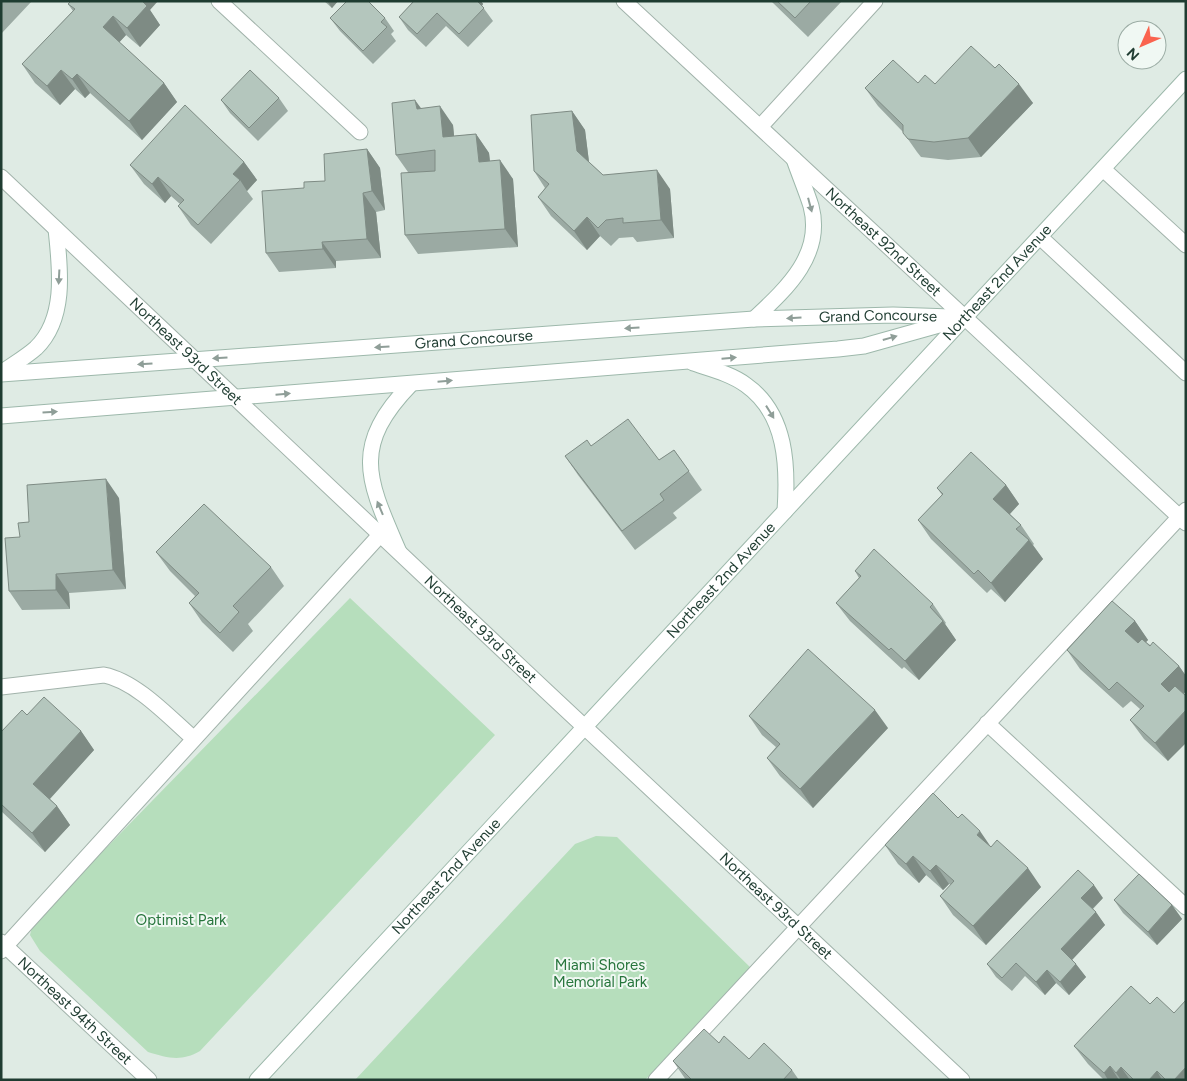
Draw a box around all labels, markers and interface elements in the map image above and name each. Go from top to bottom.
north arrow [1117,20,1167,70]
text: N [1123,44,1143,64]
street label: Northeast 92nd Street [822,184,945,300]
one-way arrow [806,197,814,212]
street label: Northeast 2nd Avenue [939,221,1055,344]
one-way arrow [55,270,63,286]
street label: Northeast 93rd Street [126,294,246,409]
street label: Grand Concourse [818,306,937,326]
one-way arrow [786,314,802,322]
one-way arrow [624,325,640,333]
street label: Grand Concourse [414,326,533,353]
one-way arrow [882,334,897,342]
one-way arrow [374,343,390,351]
one-way arrow [721,353,737,361]
one-way arrow [212,355,228,363]
one-way arrow [137,360,153,368]
one-way arrow [437,377,453,385]
one-way arrow [275,390,291,398]
one-way arrow [766,406,775,419]
one-way arrow [42,408,58,416]
one-way arrow [375,501,383,515]
street label: Northeast 2nd Avenue [663,518,779,642]
street label: Northeast 93rd Street [420,572,541,687]
street label: Northeast 2nd Avenue [388,814,504,938]
street label: Northeast 93rd Street [716,849,836,963]
park label: Optimist Park [136,911,227,929]
street label: Northeast 94th Street [14,953,136,1069]
park label: Miami Shores Memorial Park [553,956,648,991]

